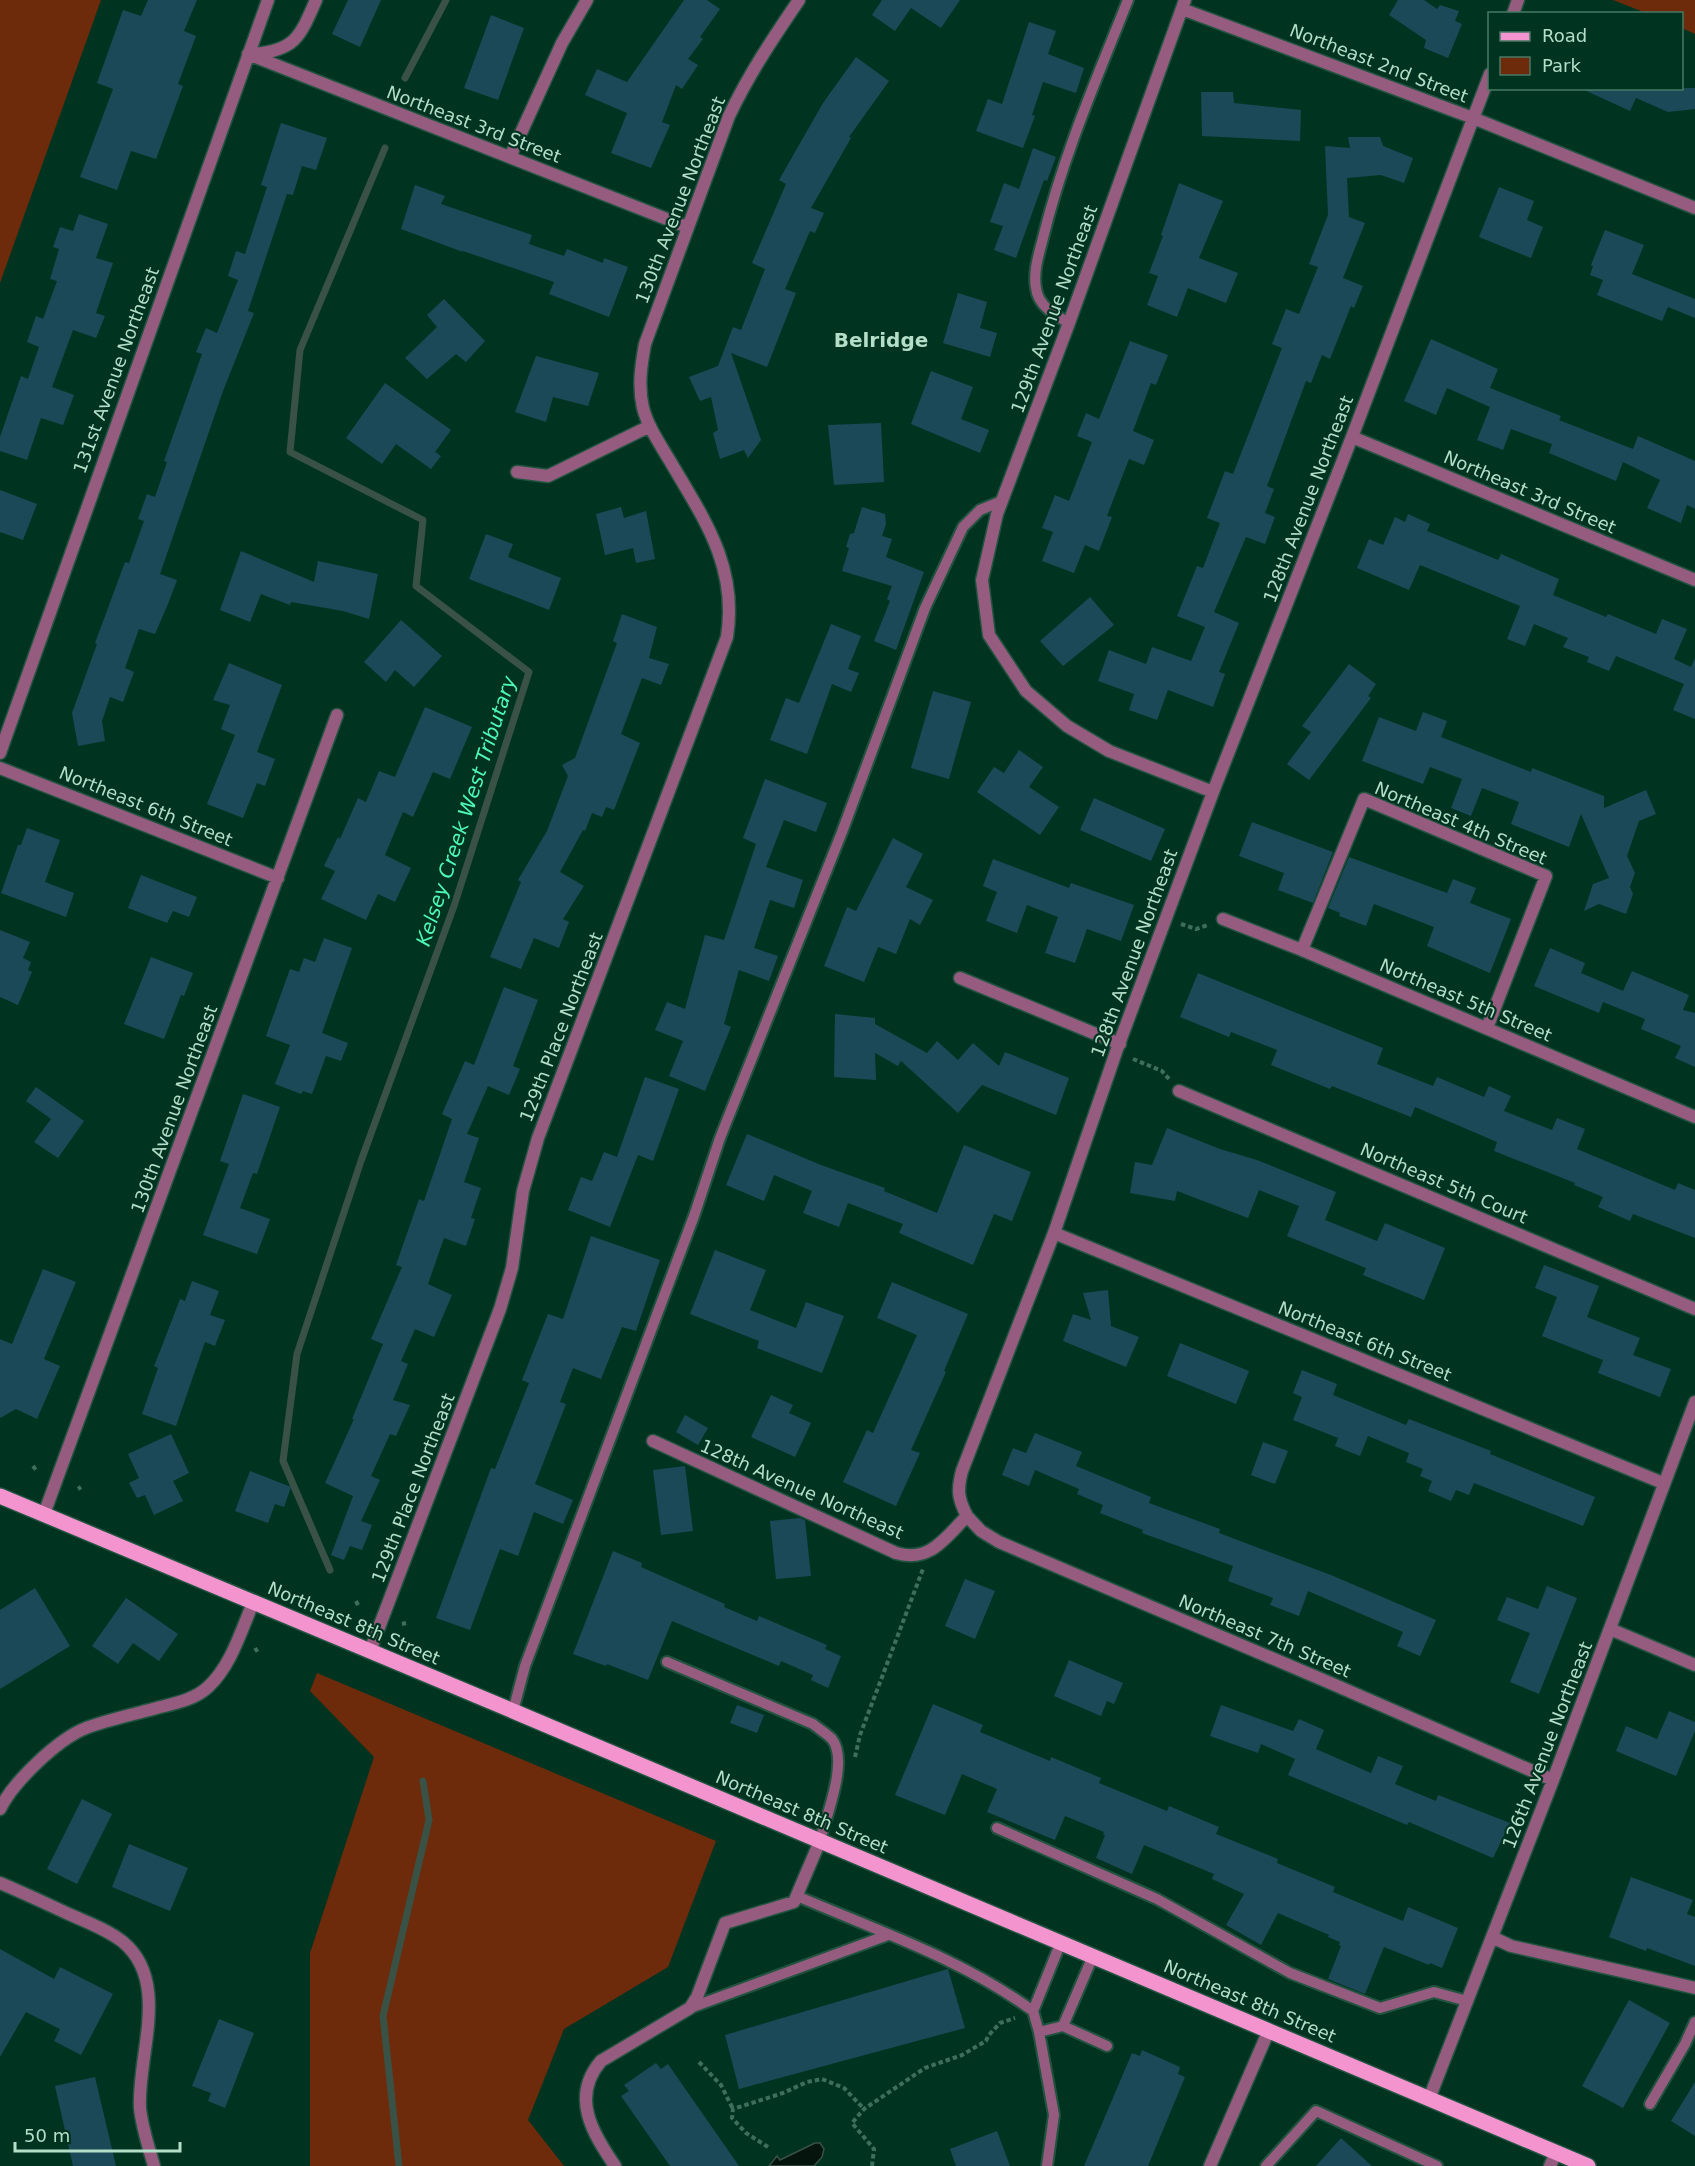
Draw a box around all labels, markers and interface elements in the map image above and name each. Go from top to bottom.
legend [1488,12,1683,90]
street label: Northeast 2nd Street [1287,19,1471,107]
text: Road [1542,25,1587,46]
text: Park [1542,55,1581,76]
street label: Northeast 3rd Street [384,81,564,167]
street label: 130th Avenue Northeast [631,94,729,306]
street label: 129th Avenue Northeast [1007,202,1101,416]
street label: 131st Avenue Northeast [69,264,163,476]
district label: Belridge [834,328,928,352]
street label: 128th Avenue Northeast [1259,393,1357,605]
street label: Northeast 3rd Street [1441,446,1619,538]
water label: Kelsey Creek West Tributary [411,672,521,949]
street label: Northeast 6th Street [56,762,236,850]
street label: Northeast 4th Street [1372,777,1550,869]
street label: 128th Avenue Northeast [1087,846,1181,1060]
street label: 129th Place Northeast [515,929,607,1125]
street label: Northeast 5th Street [1377,954,1555,1046]
street label: 130th Avenue Northeast [127,1002,221,1216]
street label: Northeast 5th Court [1357,1138,1531,1228]
street label: Northeast 6th Street [1275,1297,1455,1385]
street label: 129th Place Northeast [367,1390,459,1586]
street label: 128th Avenue Northeast [697,1435,907,1543]
street label: Northeast 8th Street [265,1577,443,1669]
street label: Northeast 7th Street [1176,1590,1354,1682]
street label: 126th Avenue Northeast [1498,1639,1596,1851]
street label: Northeast 8th Street [713,1766,891,1858]
street label: Northeast 8th Street [1161,1955,1339,2047]
scale bar [15,2115,180,2153]
text: 50 m [24,2125,70,2146]

